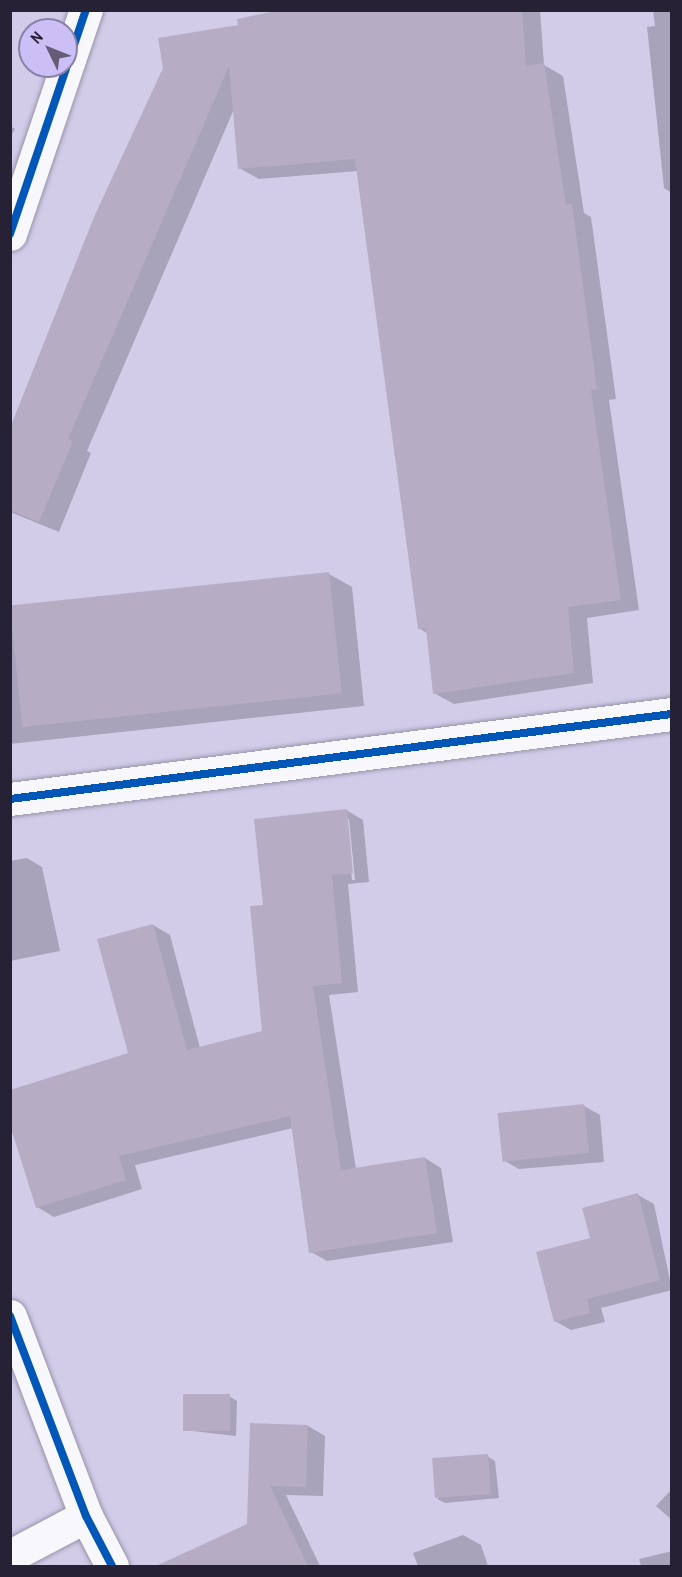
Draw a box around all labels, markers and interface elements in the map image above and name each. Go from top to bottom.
north arrow [18,18,78,78]
text: N [25,26,48,48]

